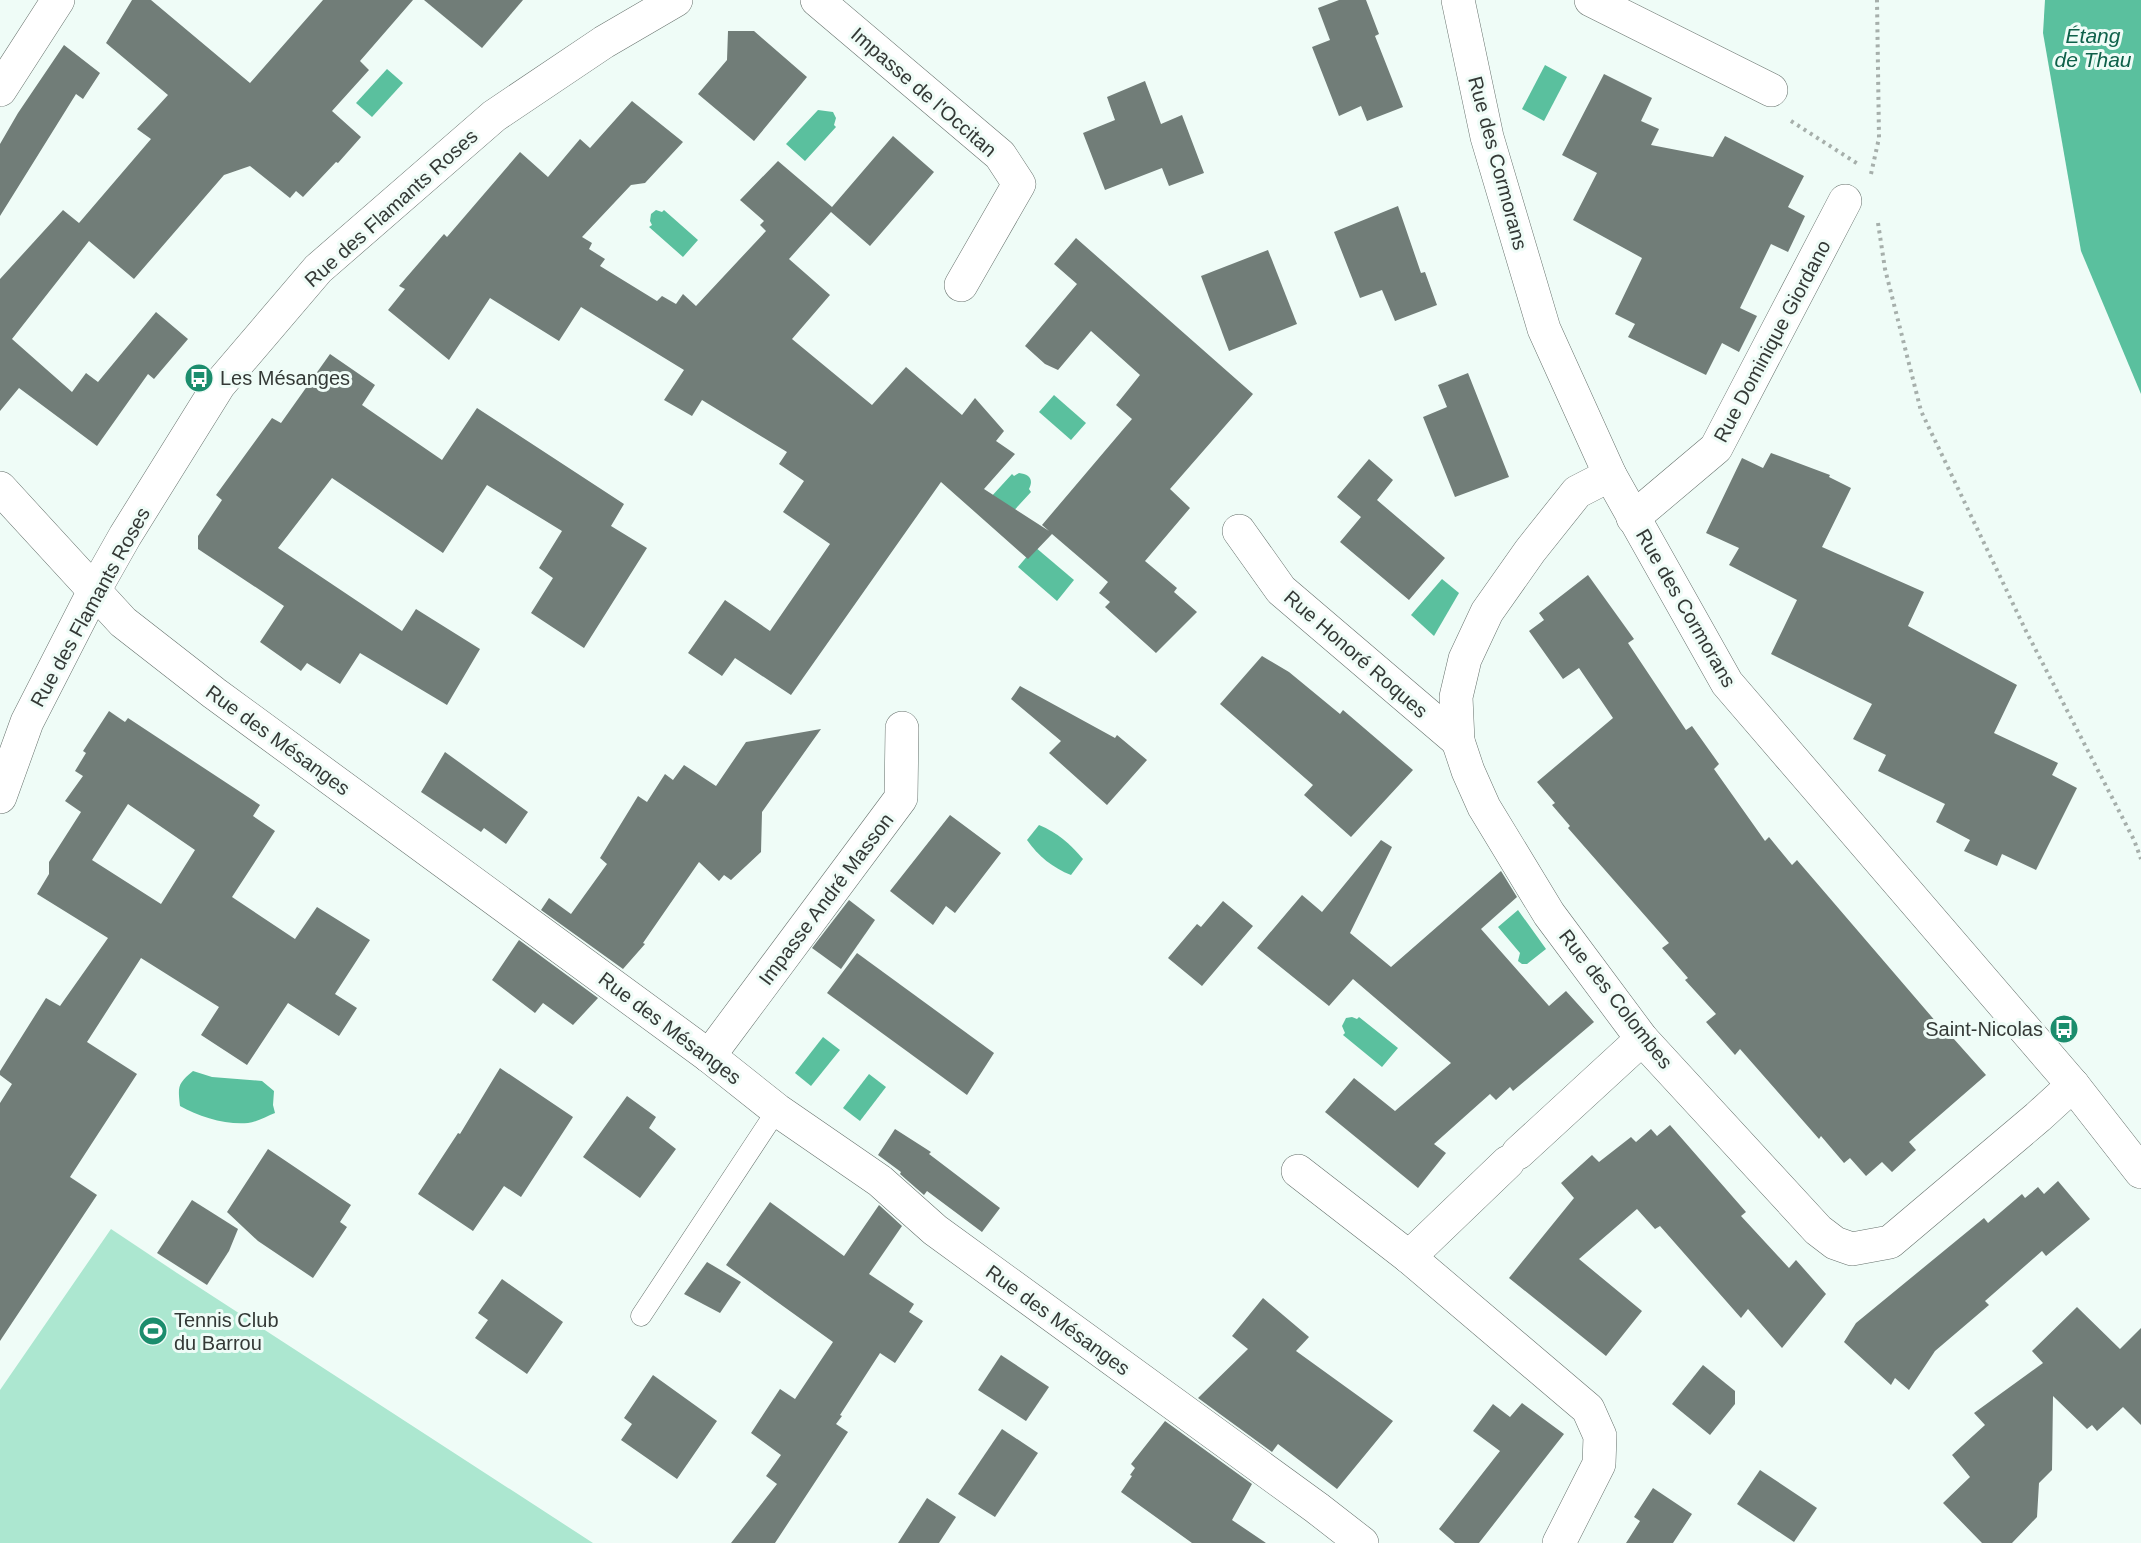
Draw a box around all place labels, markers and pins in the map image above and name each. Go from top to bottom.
bus stop icon: Les Mésanges [183,362,215,394]
place label: Les Mésanges [220,367,350,389]
bus stop icon: Saint-Nicolas [2048,1013,2080,1045]
place label: Saint-Nicolas [1925,1018,2043,1040]
place label: Tennis Club du Barrou [174,1309,279,1354]
sports icon: Tennis Club du Barrou [137,1315,169,1347]

